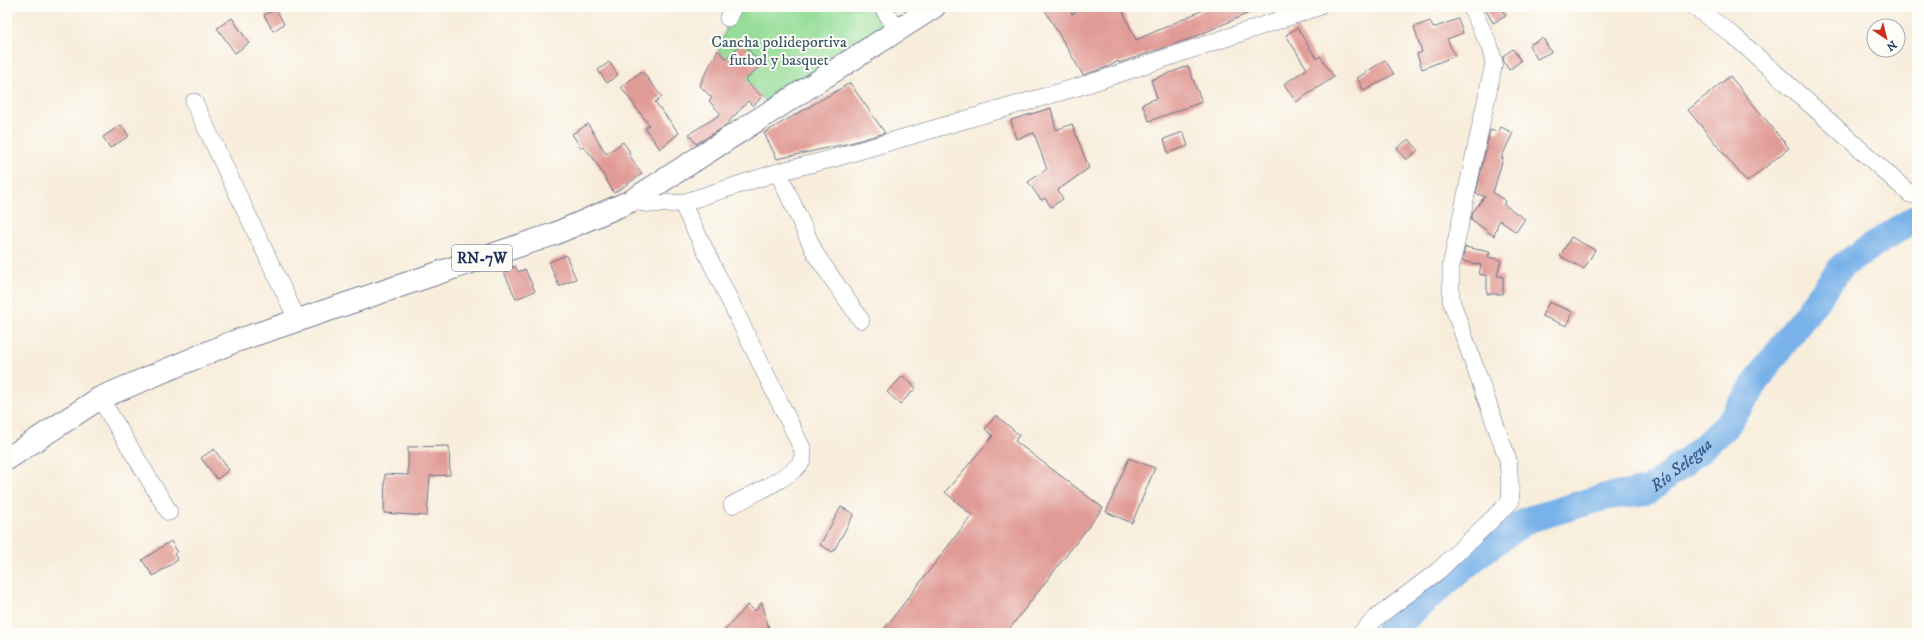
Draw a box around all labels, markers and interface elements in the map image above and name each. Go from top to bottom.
north arrow [1866,18,1906,58]
park label: Cancha polideportiva futbol y basquet [711,32,847,70]
text: N [1883,37,1899,54]
road number: RN-7W [452,245,512,271]
water label: Río Selegua [1645,434,1717,498]

